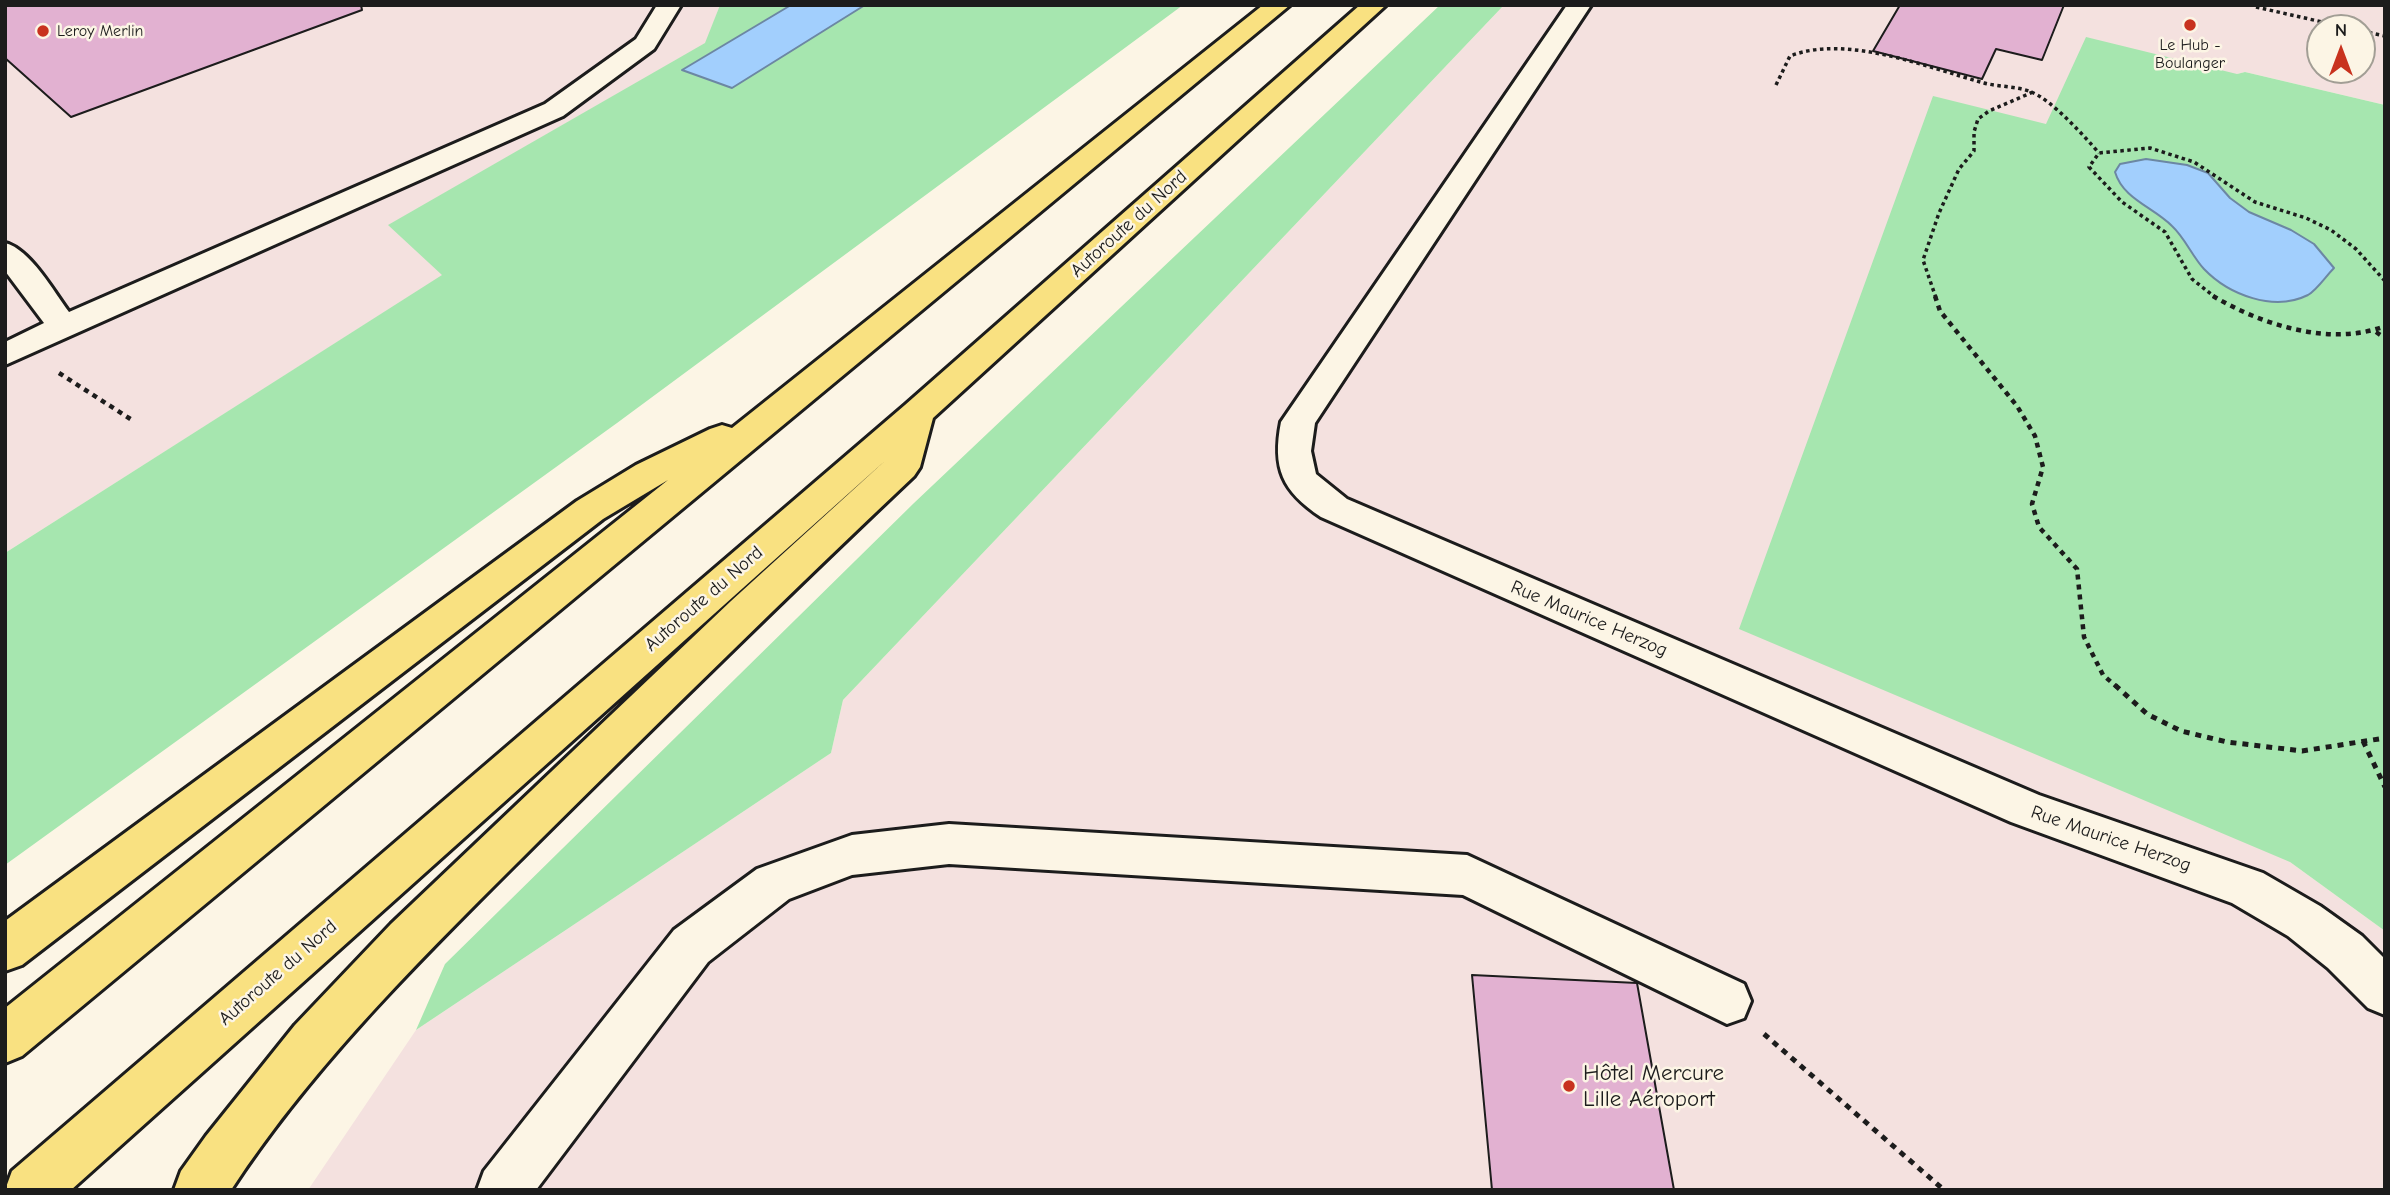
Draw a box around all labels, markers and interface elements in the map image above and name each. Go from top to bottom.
north arrow [2306,14,2376,84]
marker: Le Hub - Boulanger [2182,17,2198,33]
text: N [2335,19,2347,41]
place label: Leroy Merlin [57,21,143,41]
marker: Leroy Merlin [35,23,51,39]
place label: Le Hub - Boulanger [2155,35,2225,73]
street label: Autoroute du Nord [1066,166,1192,282]
street label: Autoroute du Nord [640,541,768,657]
street label: Rue Maurice Herzog [1507,576,1671,662]
street label: Rue Maurice Herzog [2028,801,2194,877]
street label: Autoroute du Nord [214,915,342,1031]
place label: Hôtel Mercure Lille Aéroport [1583,1059,1724,1113]
marker: Hôtel Mercure Lille Aéroport [1561,1078,1577,1094]

